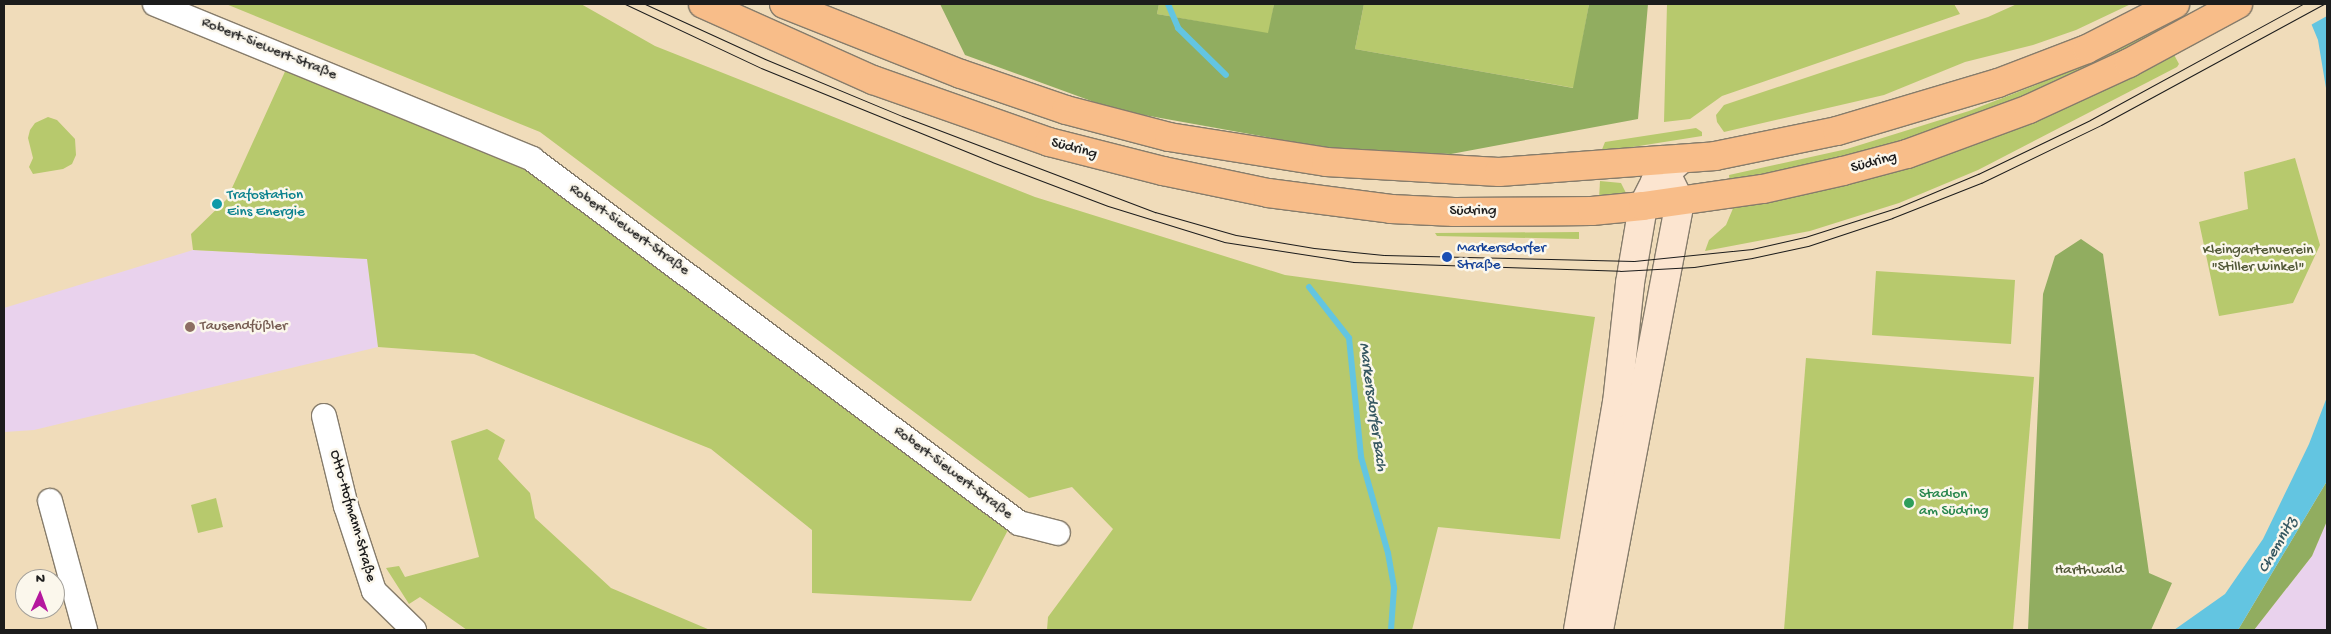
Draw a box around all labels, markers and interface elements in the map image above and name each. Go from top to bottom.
street label: Robert-Siewert-Straße [199,14,339,84]
street label: Südring [1049,134,1099,164]
street label: Südring [1849,148,1899,178]
street label: Robert-Siewert-Straße [565,180,693,280]
place label: Trafostation Eins Energie [227,186,305,221]
marker: Trafostation Eins Energie [211,198,223,210]
street label: Südring [1449,203,1497,221]
place label: Markersdorfer Straße [1457,239,1546,274]
park label: Kleingartenverein "Stiller Winkel" [2203,241,2313,276]
marker: Markersdorfer Straße [1441,251,1453,263]
place label: Tausendfüßler [200,318,287,336]
marker: Tausendfüßler [184,321,196,333]
water label: Markersdorfer Bach [1352,341,1390,473]
street label: Robert-Siewert-Straße [890,422,1016,524]
street label: Otto-Hofmann-Straße [325,448,379,584]
place label: Stadion am Südring [1919,485,1989,520]
marker: Stadion am Südring [1903,497,1915,509]
water label: Chemnitz [2255,515,2303,577]
park label: Harthwald [2055,562,2123,580]
north arrow [15,569,65,619]
text: N [36,571,45,588]

